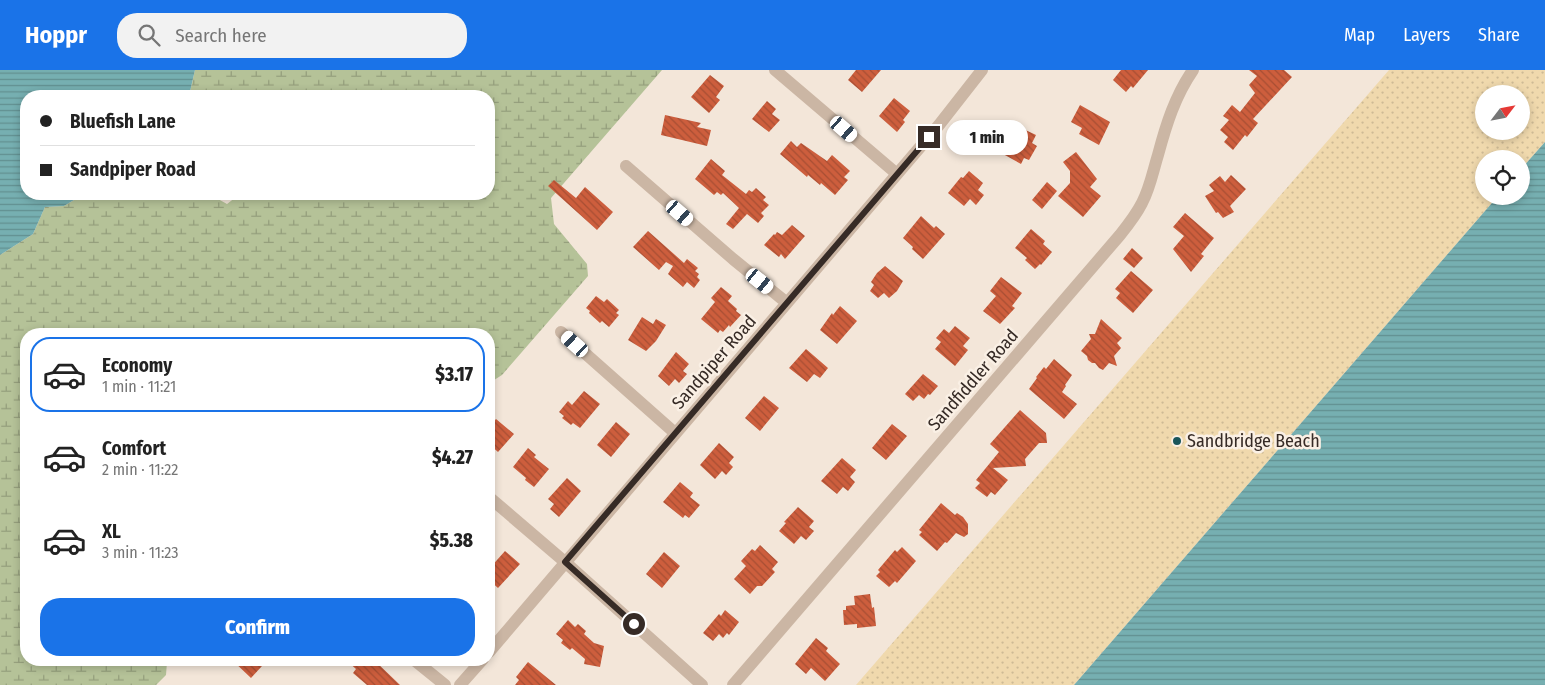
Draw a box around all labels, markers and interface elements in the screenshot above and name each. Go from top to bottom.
search box [117,13,467,58]
text: Hoppr [25,21,87,49]
icon: search [135,21,163,49]
text: Search here [175,24,267,47]
text: Map [1344,24,1375,46]
text: Layers [1403,24,1450,46]
text: Share [1478,24,1520,46]
north arrow [1475,85,1530,140]
map controls [1475,85,1530,205]
text: Bluefish Lane [70,110,176,133]
car [827,113,860,145]
callout: 1 min [946,120,1029,154]
route end [918,126,940,148]
text: 1 min [970,128,1004,147]
button: locate [1475,150,1530,205]
text: Sandpiper Road [70,158,196,181]
car [663,197,696,229]
car [743,266,776,296]
street label: Sandpiper Road [667,311,761,413]
street label: Sandfiddler Road [923,325,1023,435]
car [558,328,591,360]
icon: car [42,352,87,397]
text: Economy [102,354,172,377]
text: $3.17 [435,363,473,386]
text: 1 min · 11:21 [102,377,176,396]
place label: Sandbridge Beach [1187,430,1320,452]
icon: car [42,435,87,480]
marker: Sandbridge Beach [1171,435,1183,447]
text: Comfort [102,437,166,460]
text: $4.27 [432,446,473,469]
text: 2 min · 11:22 [102,460,178,479]
icon: car [42,518,87,563]
text: XL [102,520,121,543]
text: $5.38 [430,529,473,552]
text: 3 min · 11:23 [102,543,179,562]
button: Confirm [40,598,475,656]
route start [623,613,645,635]

